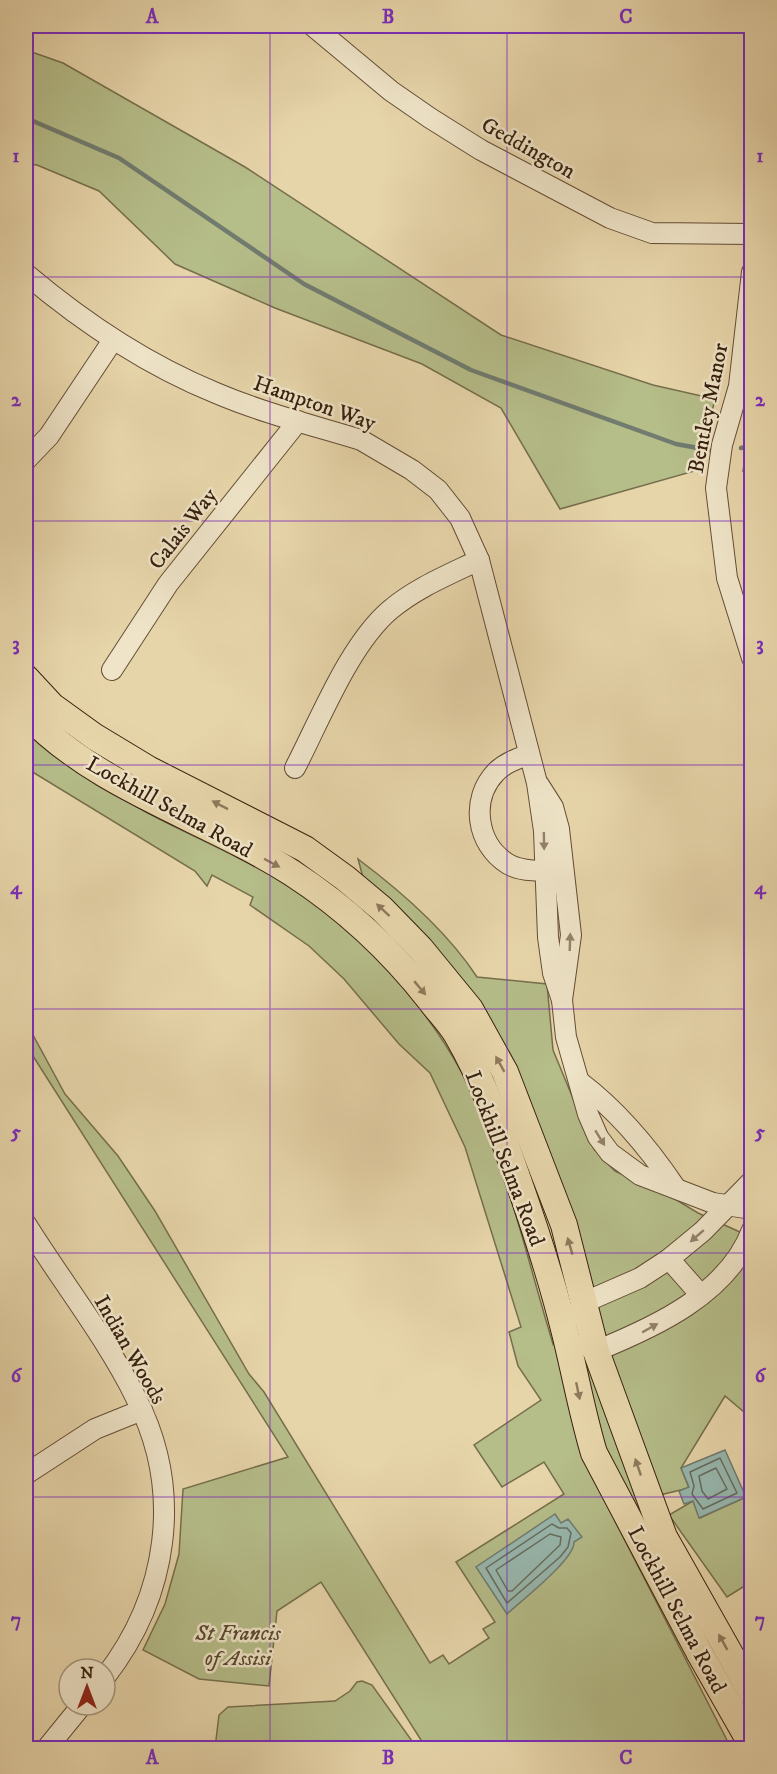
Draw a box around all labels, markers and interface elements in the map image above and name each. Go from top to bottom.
text: A [145,5,160,30]
text: B [382,5,394,30]
text: C [619,5,633,30]
street label: Geddington [476,111,581,185]
text: 1 [12,144,20,169]
text: 1 [756,144,764,169]
street label: Bentley Manor [683,340,734,476]
street label: Hampton Way [250,370,380,437]
text: 2 [11,388,22,413]
text: 2 [755,388,766,413]
street label: Calais Way [143,482,224,575]
text: 3 [12,632,20,657]
text: 3 [756,632,764,657]
street label: Lockhill Selma Road [82,751,257,864]
one-way arrow [211,800,228,810]
one-way arrow [539,831,549,850]
one-way arrow [263,857,281,867]
text: 4 [10,876,23,901]
text: 4 [754,876,767,901]
one-way arrow [375,903,390,917]
one-way arrow [566,933,575,952]
one-way arrow [413,980,426,995]
one-way arrow [495,1055,505,1072]
street label: Lockhill Selma Road [459,1067,550,1250]
text: 5 [10,1120,21,1145]
text: 5 [754,1120,765,1145]
one-way arrow [594,1130,605,1146]
one-way arrow [690,1229,705,1242]
one-way arrow [565,1237,574,1255]
street label: Indian Woods [88,1290,172,1409]
one-way arrow [642,1323,659,1333]
text: 6 [11,1364,23,1389]
text: 6 [755,1364,767,1389]
one-way arrow [574,1382,583,1401]
one-way arrow [632,1458,642,1476]
street label: Lockhill Selma Road [621,1521,732,1698]
text: 7 [11,1608,21,1633]
text: 7 [755,1608,765,1633]
park label: St Francis of Assisi [194,1620,282,1672]
one-way arrow [718,1633,728,1650]
north arrow [57,1657,117,1717]
text: N [80,1663,94,1683]
text: A [145,1746,160,1771]
text: B [382,1746,394,1771]
text: C [619,1746,633,1771]

